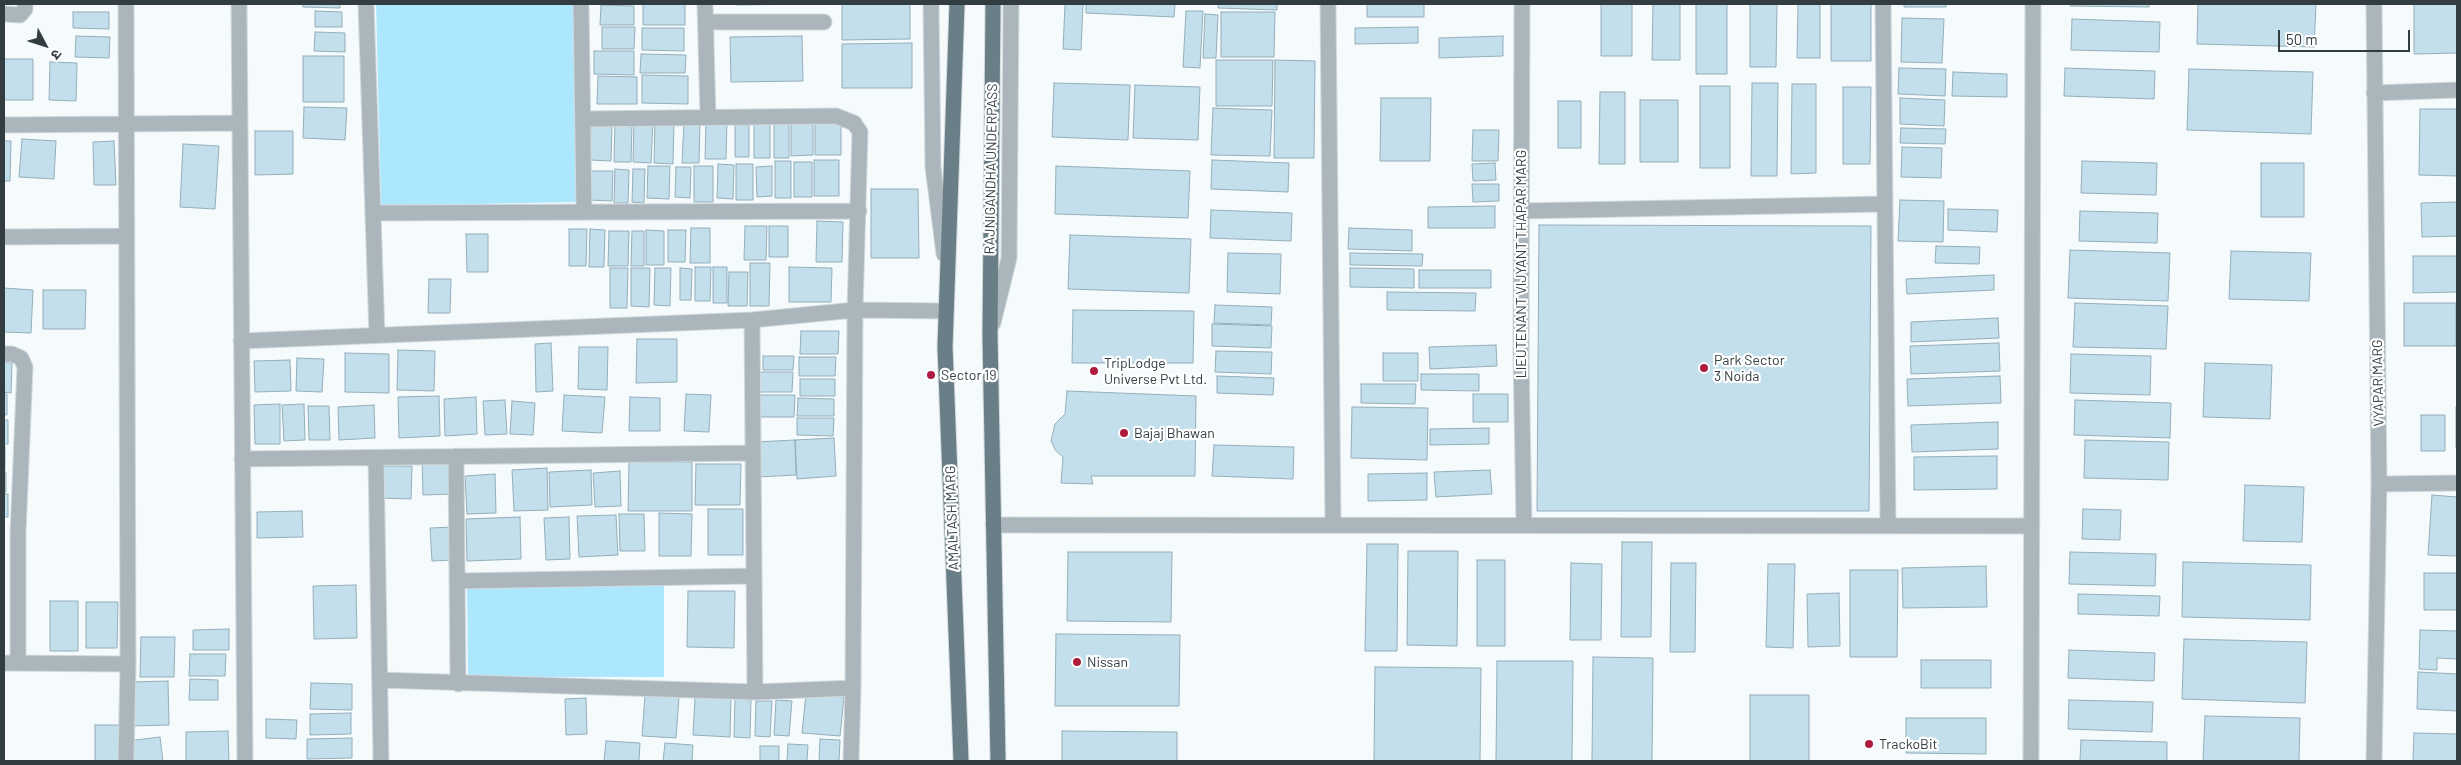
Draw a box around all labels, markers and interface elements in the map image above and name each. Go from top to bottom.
north arrow [20,20,70,70]
scale bar [2281,20,2414,52]
text: 50 m [2286,30,2318,48]
text: उ [48,46,66,64]
street label: RAJNIGANDHA UNDERPASS [981,83,1001,255]
street label: LIEUTENANT VIJYANT THAPAR MARG [1513,150,1529,378]
street label: VYAPAR MARG [2369,339,2387,427]
place label: Park Sector 3 Noida [1714,352,1785,384]
place label: TripLodge Universe Pvt Ltd. [1104,355,1207,388]
marker: Park Sector 3 Noida [1698,362,1710,374]
marker: TripLodge Universe Pvt Ltd. [1088,365,1100,377]
place label: Sector 19 [941,367,997,383]
marker: Sector 19 [925,369,937,381]
place label: Bajaj Bhawan [1134,425,1215,441]
marker: Bajaj Bhawan [1118,427,1130,439]
street label: AMALTASH MARG [942,465,962,571]
place label: Nissan [1087,654,1128,670]
marker: Nissan [1071,656,1083,668]
place label: TrackoBit [1879,736,1938,752]
marker: TrackoBit [1863,738,1875,750]

